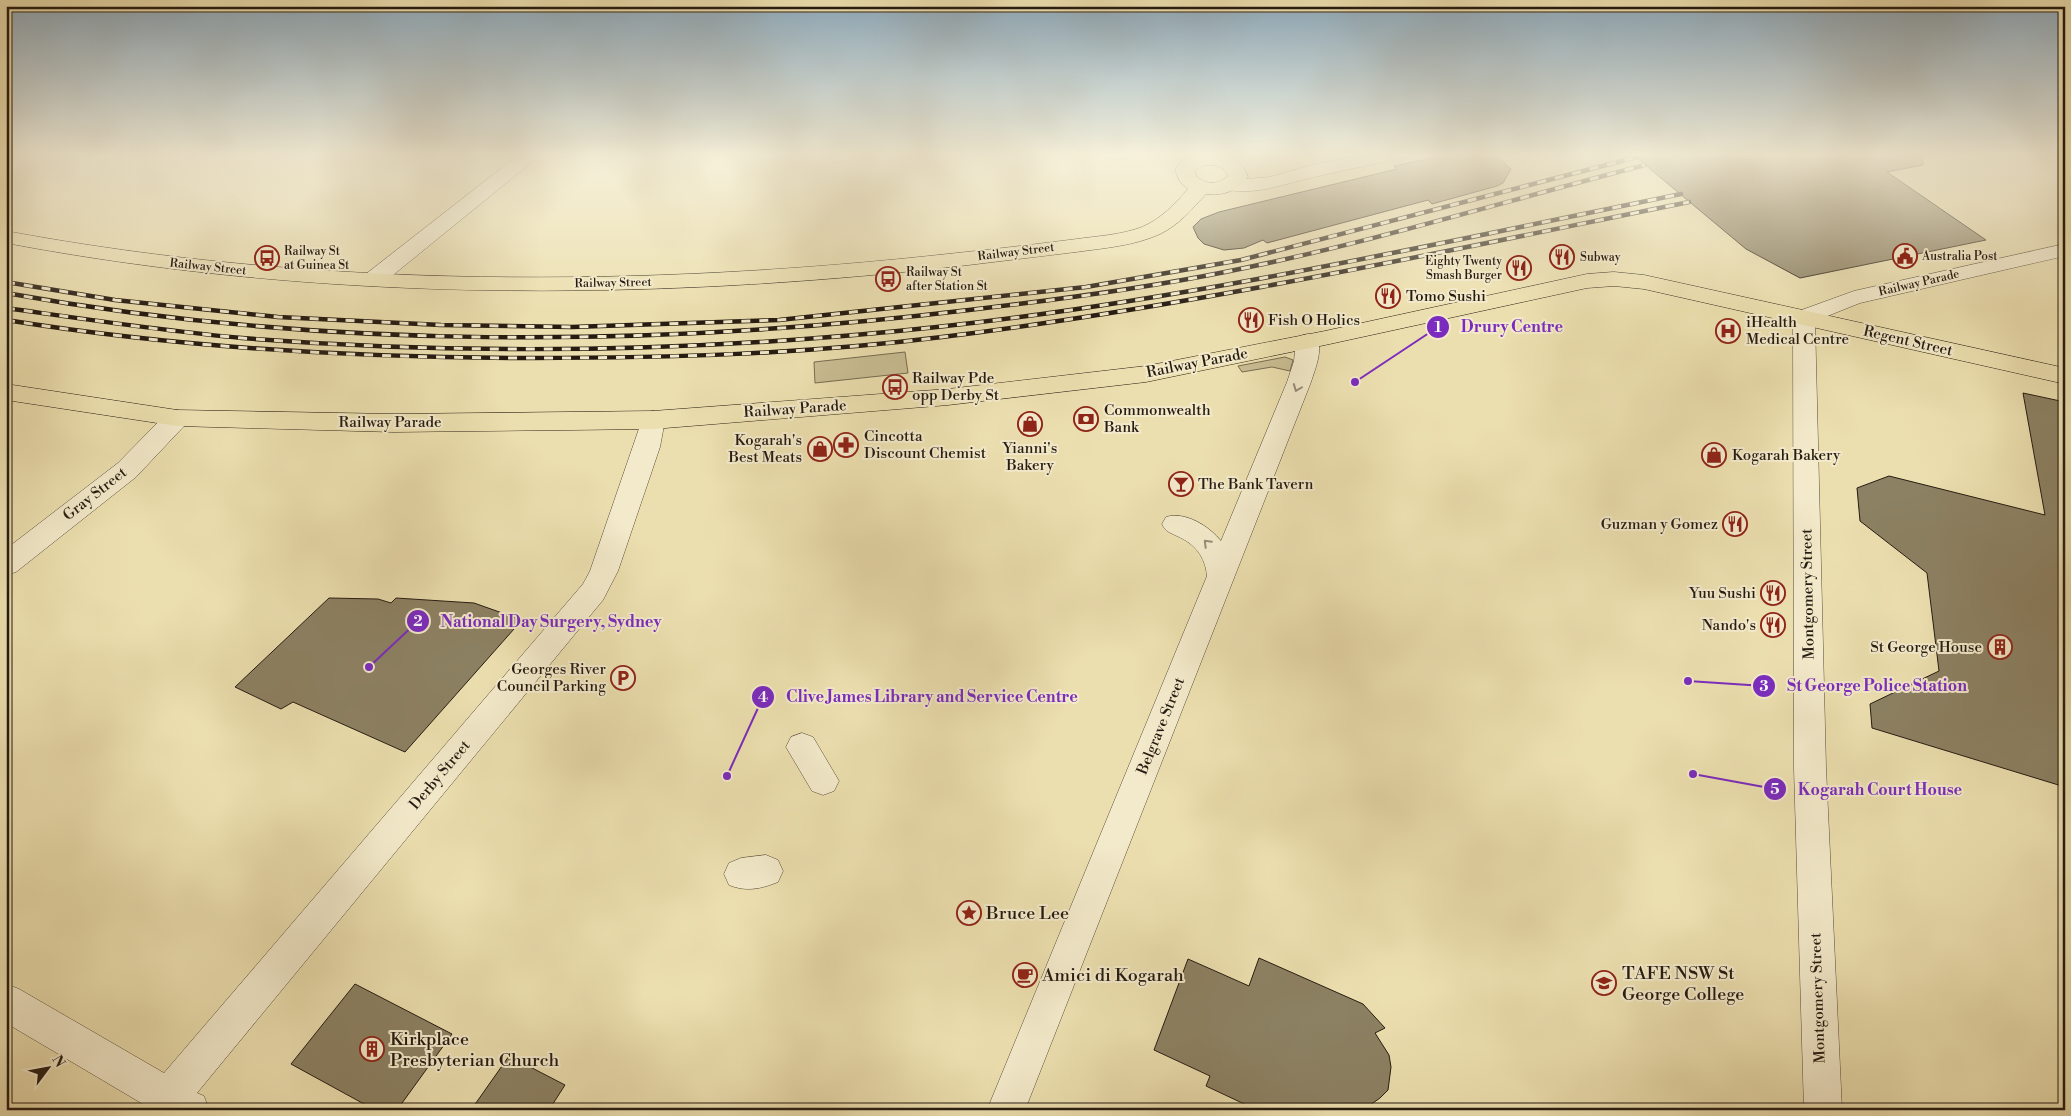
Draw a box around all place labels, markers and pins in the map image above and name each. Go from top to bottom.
public building icon: Australia Post [1892,243,1918,269]
place label: Railway St at Guinea St [284,244,350,273]
restaurant icon: Subway [1549,244,1575,270]
bus stop icon: Railway St at Guinea St [254,245,280,271]
place label: Australia Post [1921,249,1998,264]
place label: Subway [1580,250,1621,265]
place label: Eighty Twenty Smash Burger [1425,254,1502,283]
restaurant icon: Eighty Twenty Smash Burger [1506,255,1532,281]
place label: Railway St after Station St [906,265,989,294]
bus stop icon: Railway St after Station St [875,266,901,292]
restaurant icon: Tomo Sushi [1375,283,1401,309]
place label: Tomo Sushi [1406,287,1486,306]
restaurant icon: Fish O Holics [1238,307,1264,333]
place label: Fish O Holics [1268,311,1360,330]
callout: Drury Centre [1426,311,1573,342]
place label: iHealth Medical Centre [1746,313,1849,349]
hospital icon: iHealth Medical Centre [1715,318,1741,344]
place label: Railway Pde opp Derby St [912,369,1000,405]
bus stop icon: Railway Pde opp Derby St [882,374,908,400]
place label: Commonwealth Bank [1103,401,1211,437]
bank icon: Commonwealth Bank [1073,406,1099,432]
shop icon: Yianni's Bakery [1017,411,1043,437]
place label: Cincotta Discount Chemist [864,427,987,463]
place label: Kogarah's Best Meats [727,431,802,467]
pharmacy icon: Cincotta Discount Chemist [833,432,859,458]
shop icon: Kogarah's Best Meats [807,436,833,462]
place label: Yianni's Bakery [1002,439,1057,475]
shop icon: Kogarah Bakery [1701,442,1727,468]
place label: Kogarah Bakery [1732,446,1841,465]
bar icon: The Bank Tavern [1168,471,1194,497]
place label: The Bank Tavern [1198,475,1314,494]
restaurant icon: Guzman y Gomez [1722,511,1748,537]
place label: Guzman y Gomez [1601,515,1718,534]
restaurant icon: Yuu Sushi [1760,580,1786,606]
place label: Yuu Sushi [1688,584,1756,603]
callout: National Day Surgery, Sydney [406,606,672,637]
restaurant icon: Nando's [1760,612,1786,638]
place label: Nando's [1702,616,1756,635]
building icon: St George House [1987,634,2013,660]
place label: St George House [1870,638,1982,657]
place label: Georges River Council Parking [497,660,607,696]
parking icon: Georges River Council Parking [610,665,636,691]
callout: St George Police Station [1752,670,1977,701]
callout: Clive James Library and Service Centre [751,681,1087,712]
callout: Kogarah Court House [1763,774,1972,805]
place icon: Bruce Lee [956,900,982,926]
place label: Bruce Lee [985,902,1069,925]
cafe icon: Amici di Kogarah [1012,962,1038,988]
place label: TAFE NSW St George College [1622,962,1744,1006]
place label: Amici di Kogarah [1041,964,1184,987]
school or university icon: TAFE NSW St George College [1591,970,1617,996]
place label: Kirkplace Presbyterian Church [390,1028,560,1072]
building icon: Kirkplace Presbyterian Church [359,1036,385,1062]

